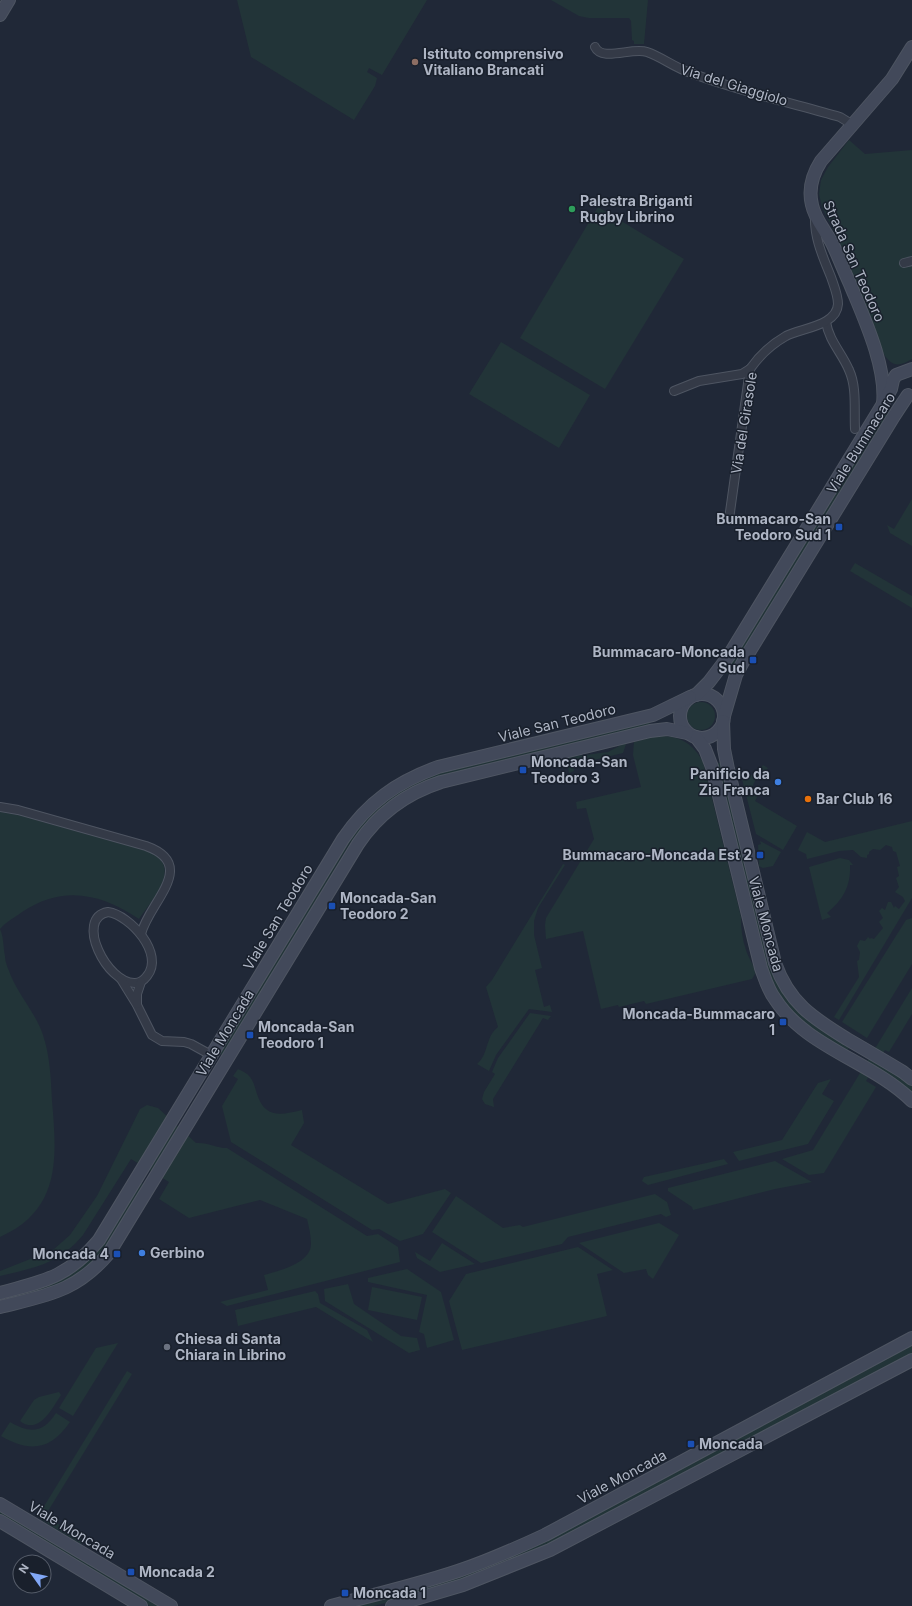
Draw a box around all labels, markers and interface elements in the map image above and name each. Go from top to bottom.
place label: Istituto comprensivo Vitaliano Brancati [423,45,564,78]
marker: Istituto comprensivo Vitaliano Brancati [410,57,420,67]
street label: Via del Giaggiolo [678,60,790,109]
place label: Palestra Briganti Rugby Librino [580,192,693,225]
street label: Strada San Teodoro [820,197,889,324]
marker: Palestra Briganti Rugby Librino [567,204,577,214]
street label: Via del Girasole [727,371,760,475]
street label: Viale Bummacaro [823,389,898,496]
place label: Bummacaro-San Teodoro Sud 1 [716,510,831,543]
marker: Bummacaro-San Teodoro Sud 1 [834,522,844,532]
place label: Bummacaro-Moncada Sud [593,643,745,676]
marker: Bummacaro-Moncada Sud [748,655,758,665]
street label: Viale San Teodoro [496,700,617,745]
place label: Moncada-San Teodoro 3 [531,753,627,786]
marker: Moncada-San Teodoro 3 [518,765,528,775]
place label: Panificio da Zia Franca [690,765,770,798]
marker: Panificio da Zia Franca [773,777,783,787]
place label: Bar Club 16 [816,790,893,807]
marker: Bar Club 16 [803,794,813,804]
place label: Bummacaro-Moncada Est 2 [563,846,752,863]
marker: Bummacaro-Moncada Est 2 [755,850,765,860]
street label: Viale San Teodoro [239,861,316,973]
street label: Viale Moncada [746,874,787,973]
place label: Moncada-San Teodoro 2 [340,889,436,922]
marker: Moncada-San Teodoro 2 [327,901,337,911]
street label: Viale Moncada [192,986,257,1079]
place label: Moncada-Bummacaro 1 [623,1005,775,1038]
marker: Moncada-Bummacaro 1 [778,1017,788,1027]
place label: Moncada-San Teodoro 1 [258,1018,354,1051]
marker: Moncada-San Teodoro 1 [245,1030,255,1040]
place label: Gerbino [150,1244,205,1261]
place label: Moncada 4 [32,1245,109,1262]
marker: Gerbino [137,1248,147,1258]
marker: Moncada 4 [112,1249,122,1259]
place label: Chiesa di Santa Chiara in Librino [175,1330,287,1363]
marker: Chiesa di Santa Chiara in Librino [162,1342,172,1352]
place label: Moncada [699,1435,763,1452]
marker: Moncada [686,1439,696,1449]
street label: Viale Moncada [574,1446,669,1507]
street label: Viale Moncada [26,1497,119,1562]
north arrow [12,1554,52,1594]
text: N [15,1561,32,1576]
place label: Moncada 2 [139,1563,215,1580]
marker: Moncada 2 [126,1567,136,1577]
place label: Moncada 1 [353,1584,426,1601]
marker: Moncada 1 [340,1588,350,1598]

